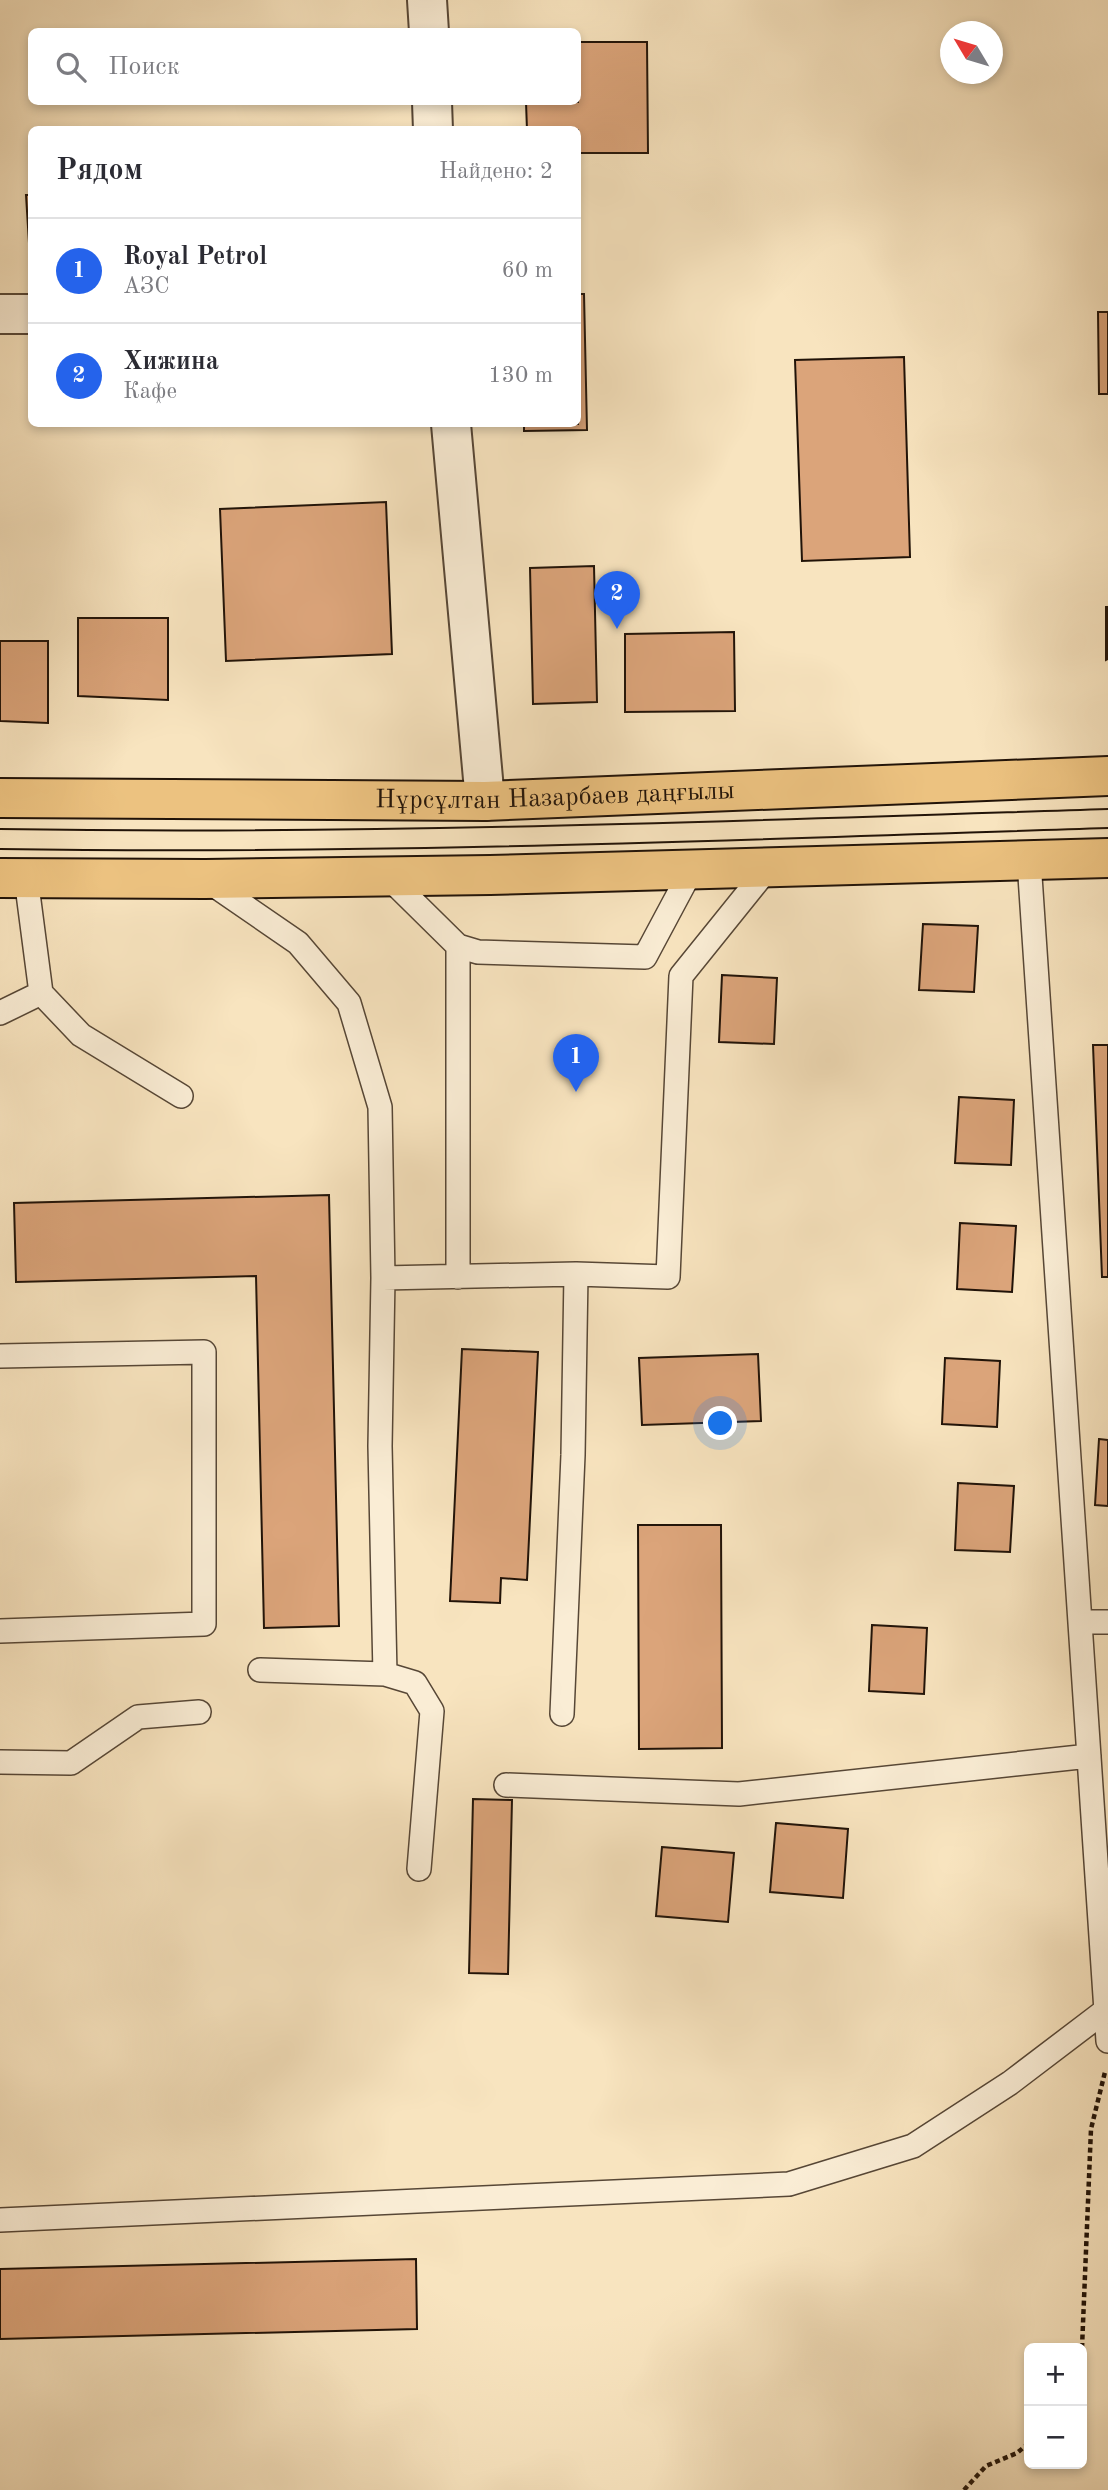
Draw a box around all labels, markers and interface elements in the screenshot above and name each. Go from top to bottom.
north arrow [940,21,1003,84]
search box [28,28,581,105]
icon: search [52,48,90,86]
text: Поиск [108,54,180,80]
text: Рядом [56,156,143,186]
text: Найдено: 2 [439,160,553,183]
text: Royal Petrol [123,244,267,270]
text: 1 [72,259,86,282]
text: 60 m [502,259,553,282]
text: АЗС [123,275,170,298]
text: Хижина [123,349,219,375]
text: 2 [72,364,86,387]
text: 130 m [488,364,553,387]
text: Кафе [123,380,177,403]
pin: 2 [594,571,640,629]
street label: Нұрсұлтан Назарбаев даңғылы [375,778,735,814]
pin: 1 [553,1034,599,1092]
your location [703,1406,737,1440]
map controls [1024,2343,1087,2469]
button: + [1024,2343,1087,2406]
button: − [1024,2406,1087,2469]

